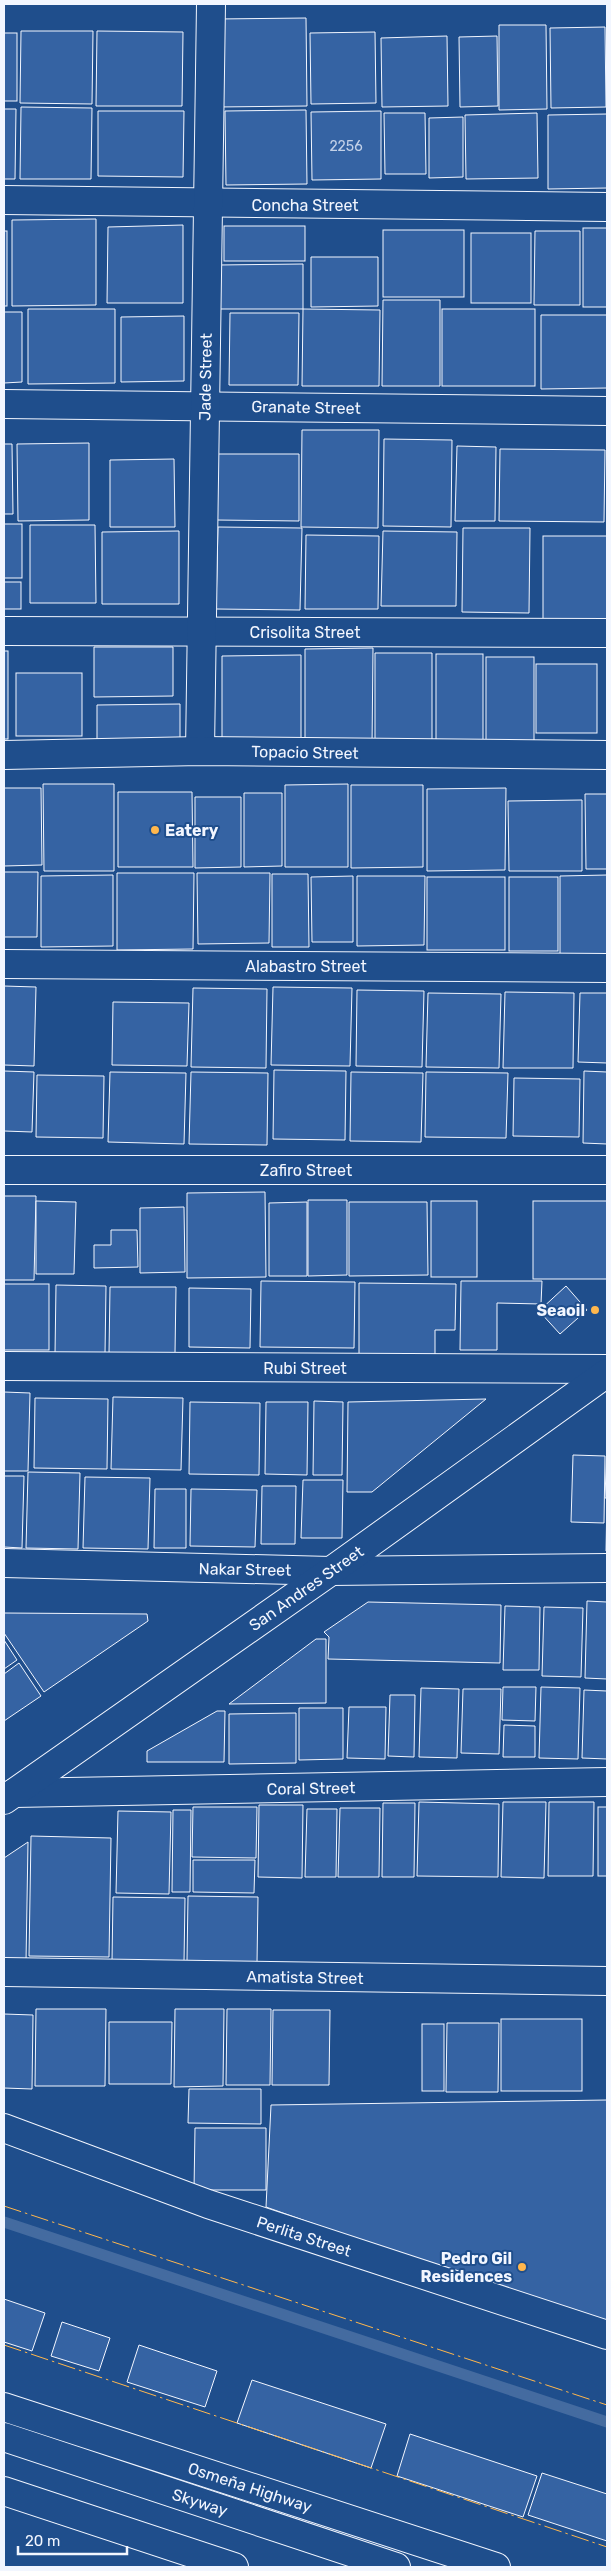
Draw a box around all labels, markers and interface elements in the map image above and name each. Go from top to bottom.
house number: 2256 [329,138,363,155]
street label: Concha Street [251,196,359,215]
street label: Jade Street [195,333,216,421]
street label: Granate Street [251,397,361,418]
street label: Crisolita Street [250,623,360,642]
street label: Topacio Street [251,742,359,763]
place label: Eatery [165,821,219,840]
marker: Eatery [149,824,161,836]
street label: Alabastro Street [245,957,367,976]
street label: Zafiro Street [260,1161,352,1180]
place label: Seaoil [537,1301,585,1320]
marker: Seaoil [589,1304,601,1316]
street label: Rubi Street [263,1359,347,1378]
street label: San Andres Street [245,1542,367,1635]
street label: Nakar Street [198,1559,292,1580]
street label: Coral Street [267,1778,356,1799]
street label: Amatista Street [246,1967,364,1988]
street label: Perlita Street [254,2212,353,2261]
place label: Pedro Gil Residences [420,2249,512,2286]
marker: Pedro Gil Residences [516,2261,528,2273]
street label: Osmeña Highway [185,2458,314,2517]
street label: Skyway [170,2485,230,2520]
scale bar [18,2524,126,2556]
text: 20 m [25,2532,60,2550]

